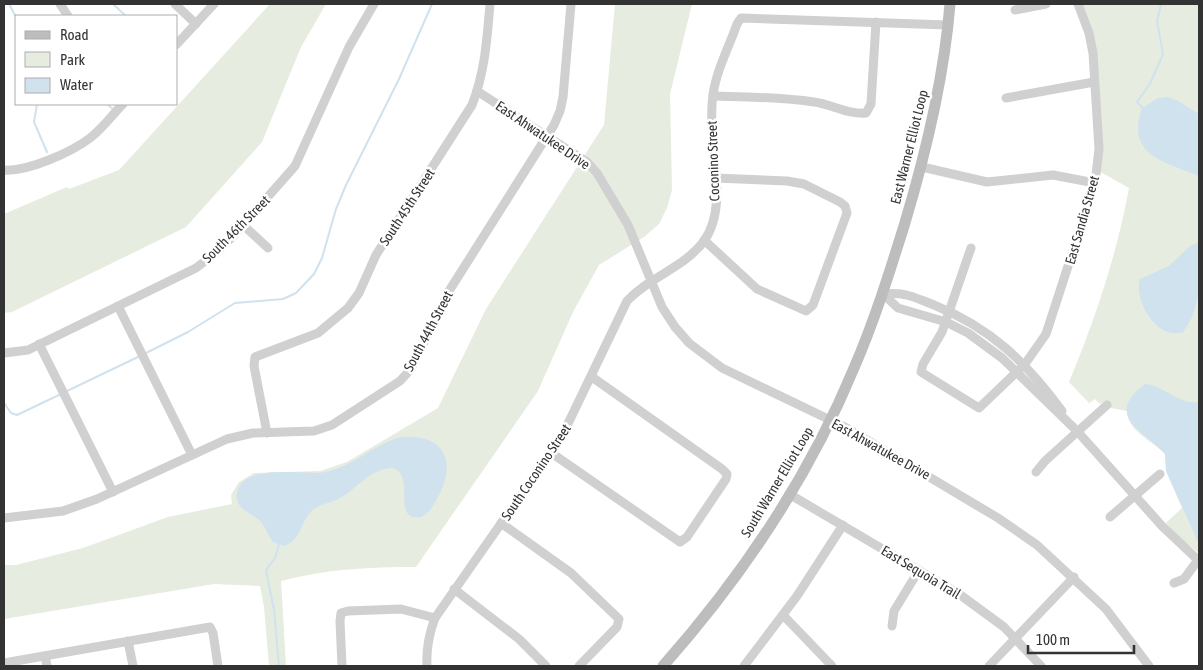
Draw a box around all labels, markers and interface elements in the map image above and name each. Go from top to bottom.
legend [15,15,178,105]
text: Road [60,26,89,43]
text: Park [60,51,85,68]
text: Water [60,76,93,93]
street label: East Warner Elliot Loop [887,88,931,206]
street label: East Ahwatukee Drive [493,98,593,172]
street label: Coconino Street [704,120,722,202]
street label: South 45th Street [376,165,438,249]
street label: East Sandia Street [1062,174,1102,266]
street label: South 46th Street [199,192,273,266]
street label: South 44th Street [400,288,456,374]
street label: East Ahwatukee Drive [829,415,933,483]
street label: South Coconino Street [498,421,574,523]
street label: South Warner Elliot Loop [738,424,816,540]
street label: East Sequoia Trail [878,542,964,602]
scale bar [1028,622,1134,654]
text: 100 m [1036,631,1070,648]

